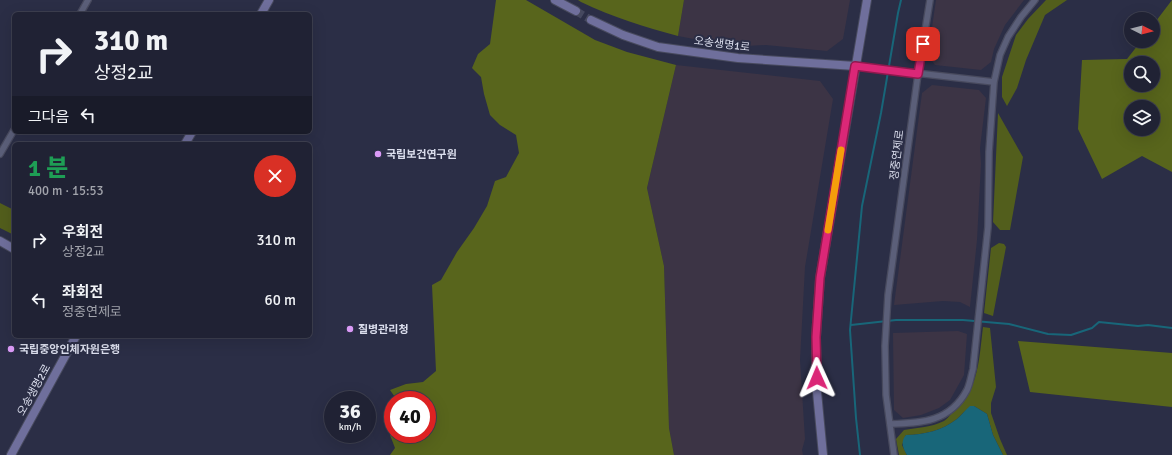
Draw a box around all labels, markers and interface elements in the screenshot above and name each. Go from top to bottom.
north arrow [1124,12,1160,48]
map controls [1124,12,1160,136]
text: 310 m [94,24,168,58]
pin [906,27,940,61]
icon: right [28,28,80,80]
icon: arrive [912,33,934,55]
street label: 오송생명1로 [693,34,751,54]
button: search [1124,56,1160,92]
text: 상정2교 [94,62,153,84]
button: layers [1124,100,1160,136]
icon: left [77,104,99,126]
text: 그다음 [28,108,69,126]
street label: 정중연제로 [887,129,907,181]
place label: 국립보건연구원 [386,148,457,161]
marker: 국립보건연구원 [373,149,383,159]
text: 1 분 [28,153,68,183]
button: close [254,155,296,197]
text: 400 m · 15:53 [28,183,104,199]
text: 우회전 [62,223,103,241]
icon: right [28,229,50,251]
text: 310 m [256,231,296,249]
text: 상정2교 [62,244,105,260]
text: 좌회전 [62,283,103,301]
icon: left [28,289,50,311]
text: 60 m [265,291,296,309]
text: 정중연제로 [62,304,122,320]
place label: 질병관리청 [358,323,409,336]
marker: 질병관리청 [345,324,355,334]
place label: 국립중앙인체자원은행 [19,343,120,356]
marker: 국립중앙인체자원은행 [6,344,16,354]
position arrow [796,357,838,399]
street label: 오송생명2로 [15,362,53,418]
speed limit sign: 40 [384,391,436,443]
text: 36 [339,399,361,424]
text: km/h [339,421,361,433]

